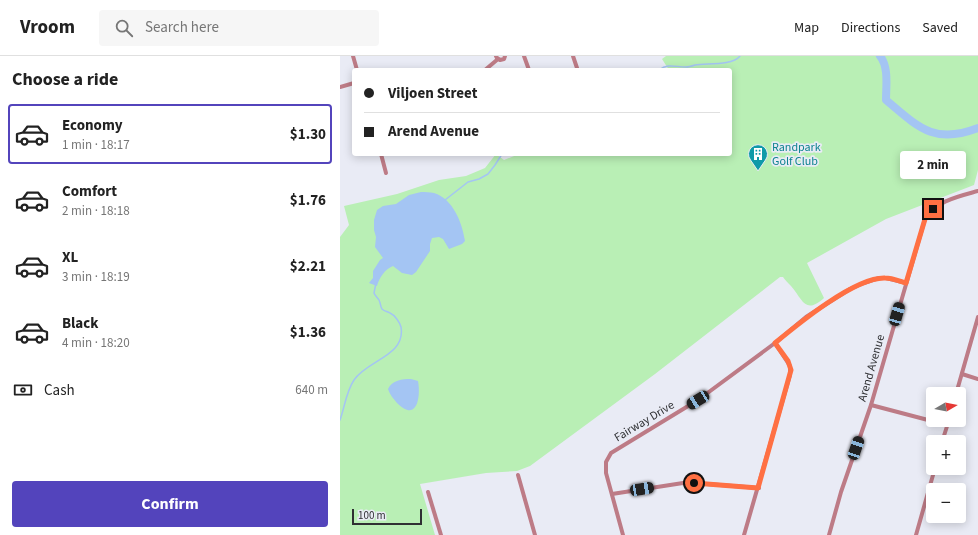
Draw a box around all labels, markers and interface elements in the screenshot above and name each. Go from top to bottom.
search box [99,10,379,46]
text: Vroom [20,14,75,41]
icon: search [113,17,135,39]
text: Search here [145,17,219,38]
text: Map [794,18,819,38]
text: Directions [841,18,900,38]
text: Saved [922,18,958,38]
text: Choose a ride [12,67,118,92]
text: Viljoen Street [388,83,477,104]
text: Economy [62,115,123,136]
icon: car [14,116,50,152]
text: Arend Avenue [388,121,479,142]
text: $1.30 [290,124,326,145]
text: 1 min · 18:17 [62,136,130,154]
place label: Randpark Golf Club [772,139,821,170]
building icon: Randpark Golf Club [747,143,769,171]
callout: 2 min [900,151,966,179]
text: 2 min [917,156,949,174]
text: Comfort [62,181,117,202]
icon: car [14,182,50,218]
text: $1.76 [290,190,326,211]
route end [924,200,942,218]
text: 2 min · 18:18 [62,202,130,220]
text: XL [62,247,78,268]
icon: car [14,248,50,284]
text: $2.21 [290,256,326,277]
text: 3 min · 18:19 [62,268,130,286]
car [888,301,906,327]
text: Black [62,313,99,334]
icon: car [14,314,50,350]
text: $1.36 [290,322,326,343]
street label: Arend Avenue [854,333,889,404]
text: 4 min · 18:20 [62,334,130,352]
icon: cash [12,379,34,401]
text: Cash [44,380,75,401]
text: 640 m [295,381,328,399]
north arrow [926,387,966,427]
map controls [926,387,966,523]
car [685,389,711,411]
street label: Fairway Drive [611,397,678,446]
car [846,435,866,461]
button: + [926,435,966,475]
route start [685,474,703,492]
button: Confirm [12,481,328,527]
car [629,481,655,497]
button: − [926,483,966,523]
scale bar [352,507,422,526]
text: 100 m [358,508,386,523]

